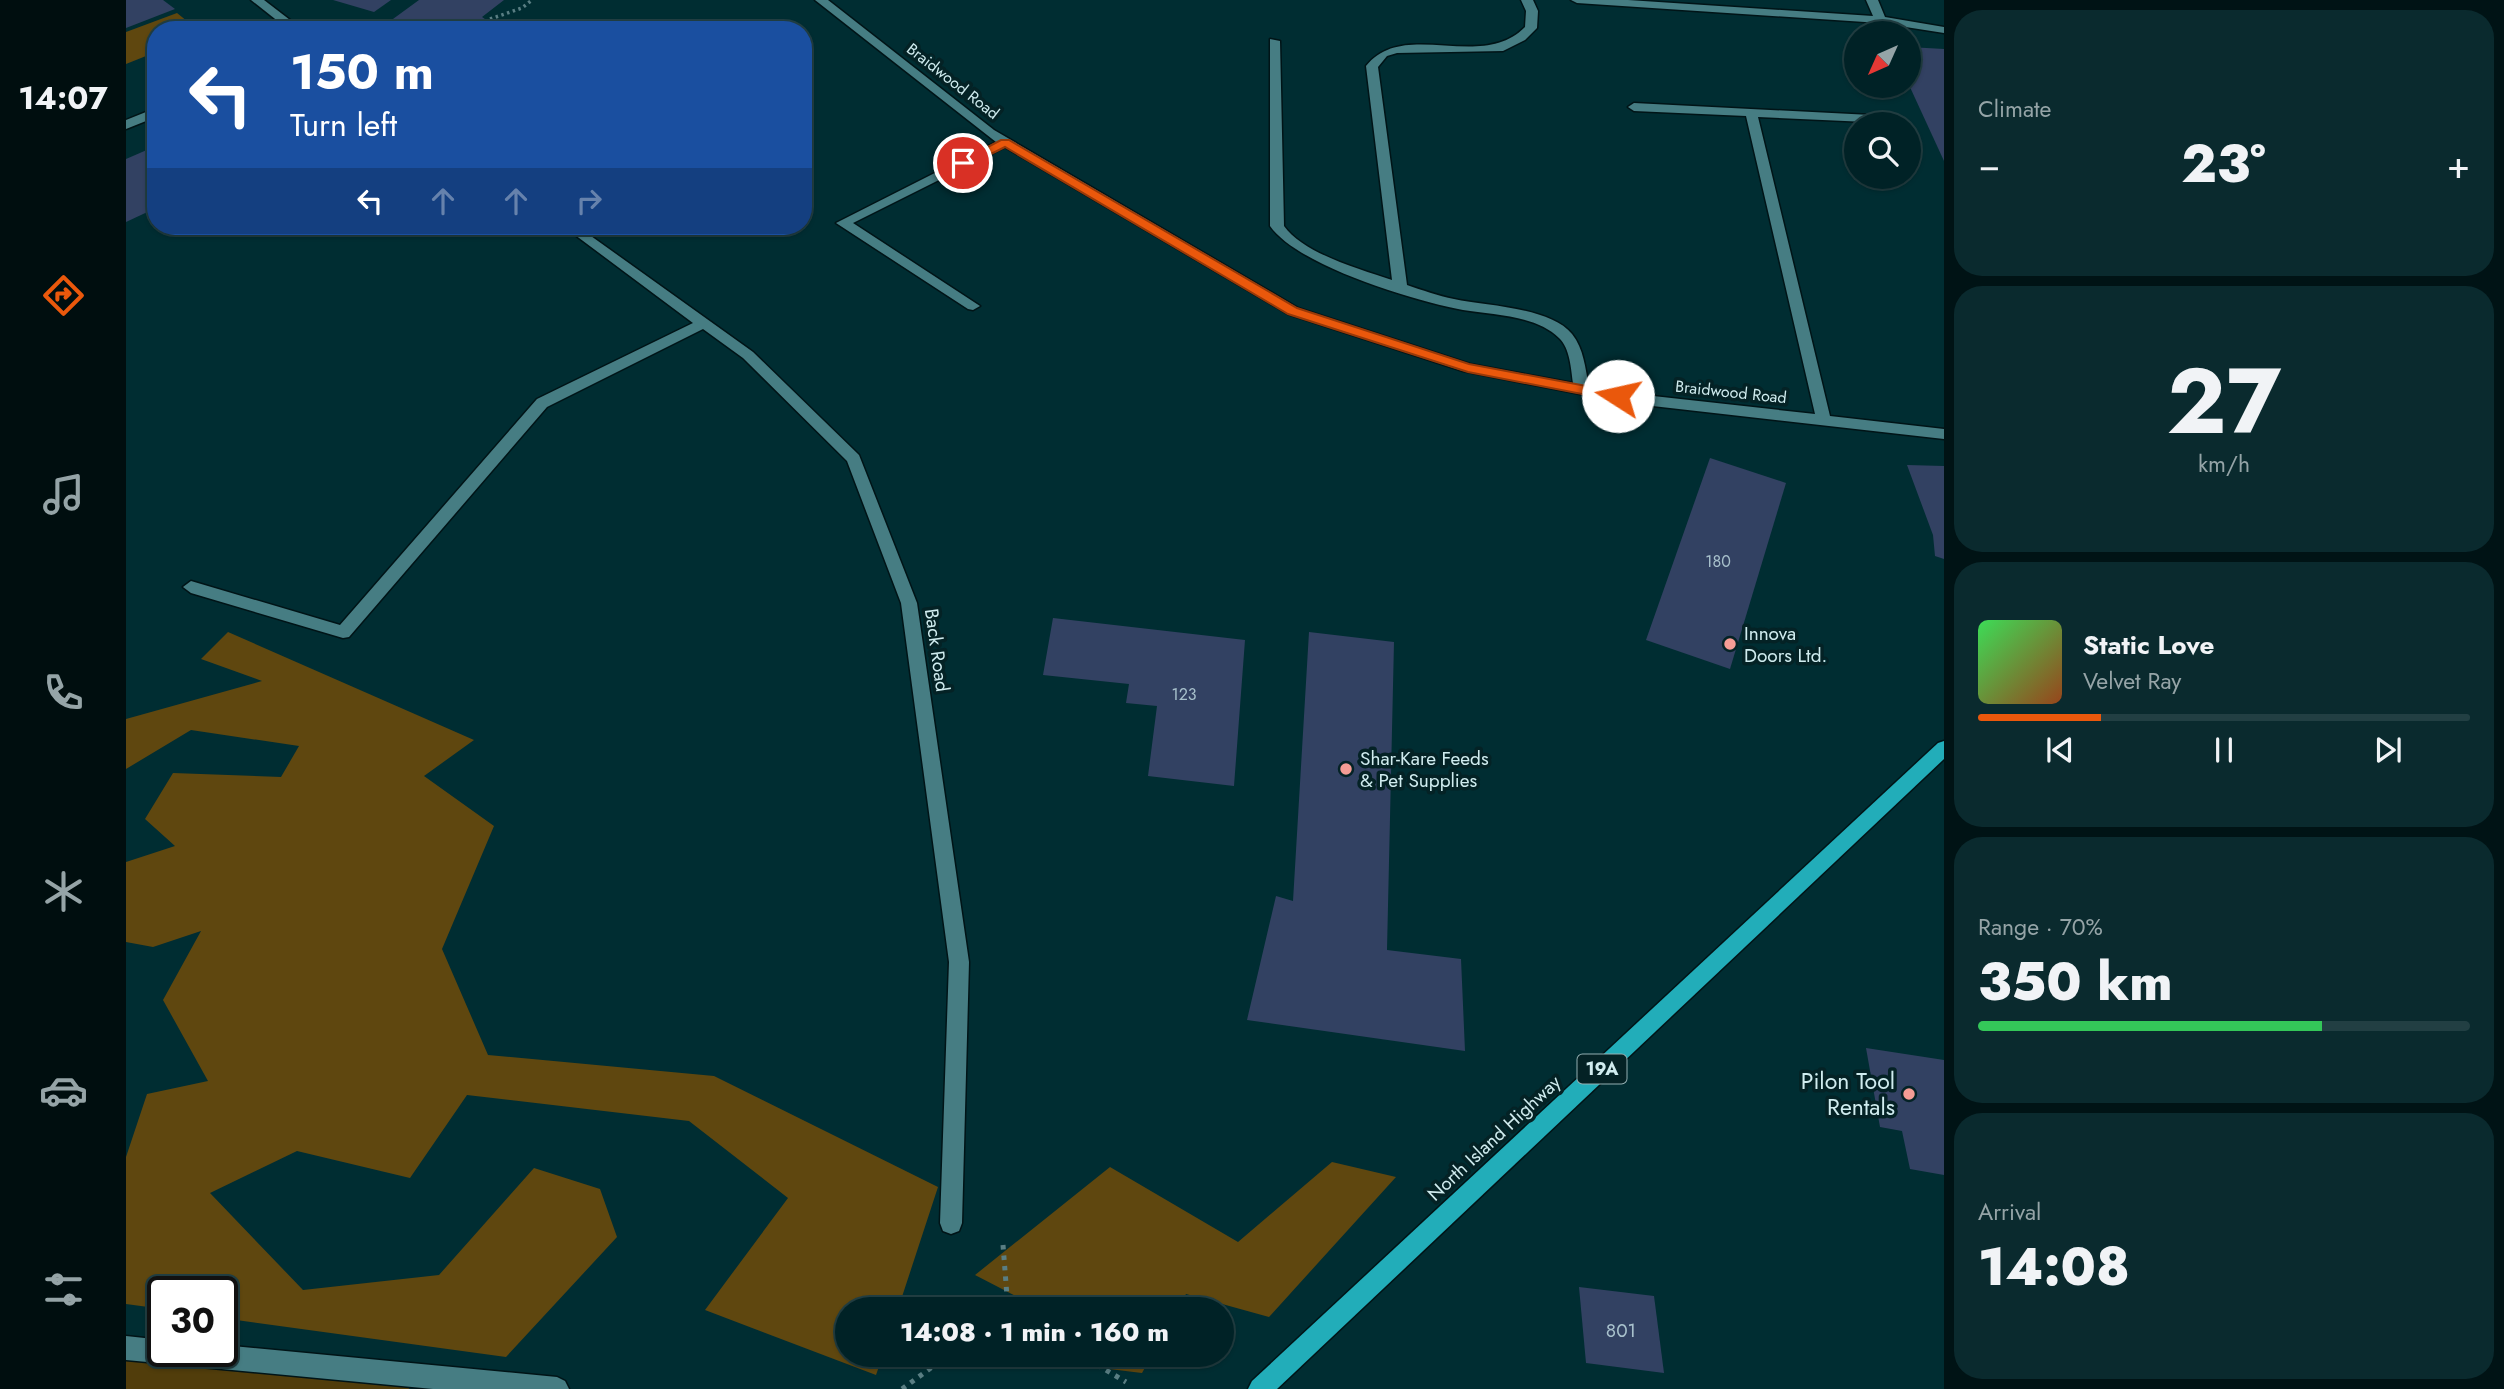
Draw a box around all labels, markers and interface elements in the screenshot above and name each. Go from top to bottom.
north arrow [1844,21,1922,98]
map controls [1844,21,1921,189]
text: 150 m [290,37,434,107]
street label: Braidwood Road [902,37,1004,125]
icon: left [175,49,266,140]
text: 14:07 [18,75,108,121]
text: Climate [1978,92,2051,126]
text: Turn left [290,102,397,148]
button: search [1844,112,1921,189]
text: 23° [2181,126,2266,202]
pin [933,133,993,193]
text: − [1978,137,2000,192]
text: + [2447,137,2470,192]
icon: arrive [944,144,982,182]
icon: left [351,182,389,220]
icon: ahead [424,182,462,220]
icon: ahead [497,182,535,220]
icon: right [570,182,608,220]
icon: directions [39,271,88,320]
text: 27 [2167,336,2281,467]
position arrow [1581,359,1655,433]
street label: Braidwood Road [1674,375,1788,409]
text: km/h [2198,447,2250,481]
icon: music [39,470,88,519]
house number: 180 [1705,550,1731,573]
street label: Back Road [918,607,956,693]
place label: Innova Doors Ltd. [1744,620,1827,669]
text: Static Love [2083,626,2215,664]
marker: Innova Doors Ltd. [1722,636,1738,652]
text: Velvet Ray [2083,664,2181,698]
icon: phone [39,668,88,717]
house number: 123 [1171,683,1197,706]
icon: previous [2041,731,2079,769]
icon: pause [2205,731,2243,769]
icon: next [2369,731,2407,769]
place label: Shar-Kare Feeds & Pet Supplies [1360,745,1489,794]
marker: Shar-Kare Feeds & Pet Supplies [1338,761,1354,777]
icon: climate [39,867,88,916]
text: Range · 70% [1978,910,2103,944]
text: 350 km [1978,944,2173,1020]
road number: 19A [1578,1054,1626,1084]
place label: Pilon Tool Rentals [1801,1064,1895,1124]
icon: car [39,1066,88,1115]
street label: North Island Highway [1421,1068,1567,1207]
marker: Pilon Tool Rentals [1901,1086,1917,1102]
text: Arrival [1978,1195,2041,1229]
text: 14:08 [1978,1229,2130,1305]
icon: filters [39,1265,88,1314]
speed limit sign: 30 [147,1276,238,1367]
text: 14:08 · 1 min · 160 m [900,1313,1169,1351]
house number: 801 [1606,1317,1636,1344]

